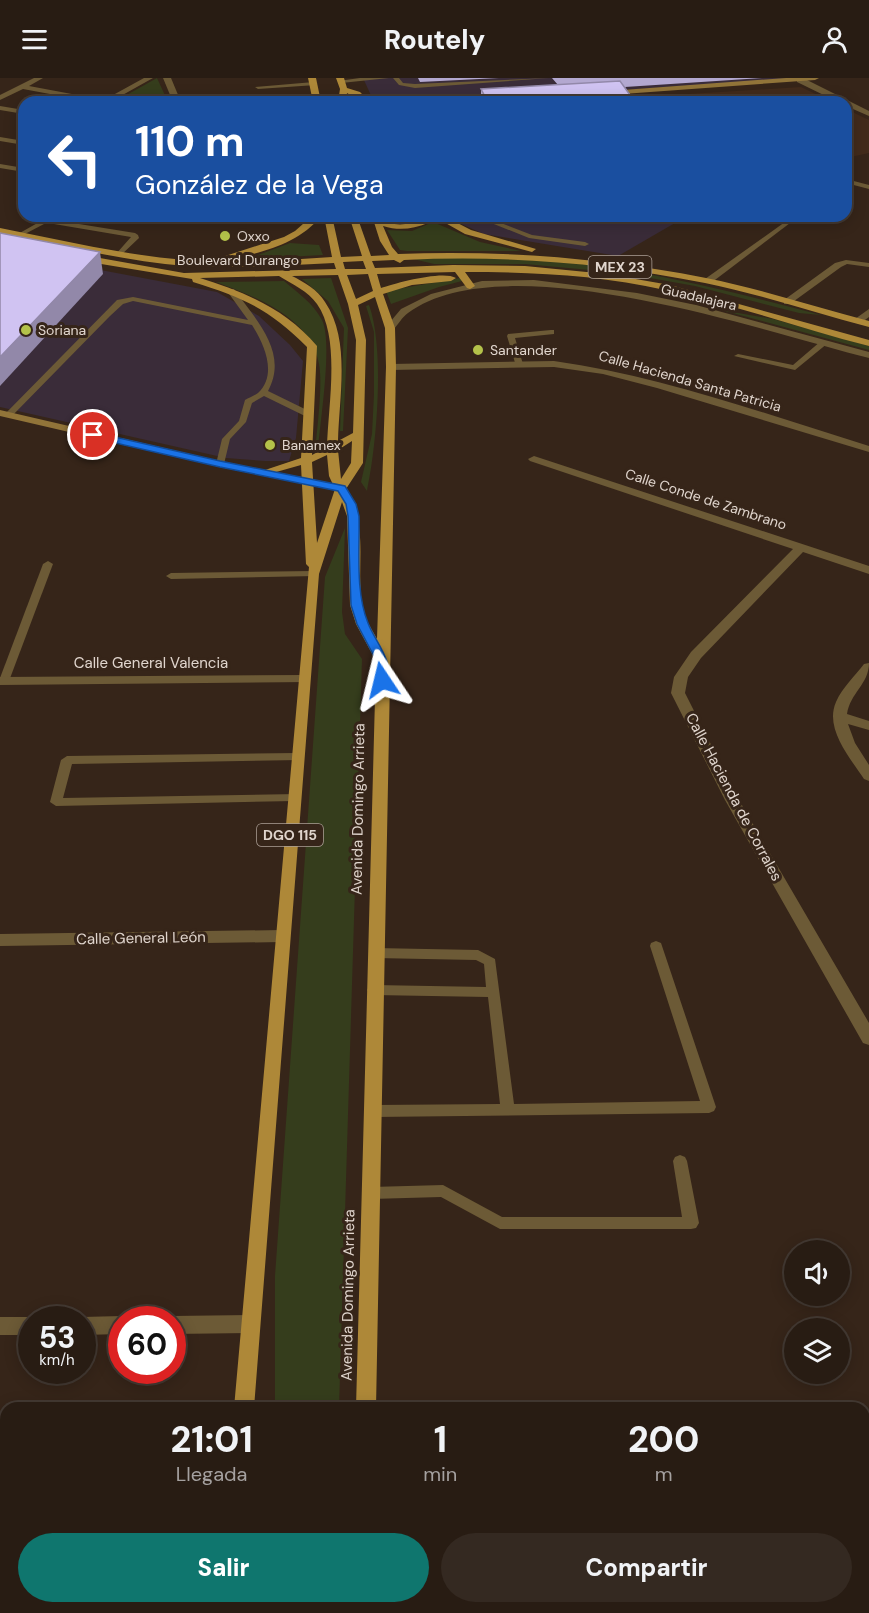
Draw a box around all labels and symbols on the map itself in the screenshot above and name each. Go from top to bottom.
place label: Oxxo [237,227,270,245]
marker: Oxxo [218,229,232,243]
street label: Boulevard Durango [177,251,299,269]
road number: MEX 23 [588,256,652,278]
street label: Guadalajara [659,280,739,314]
place label: Soriana [38,321,86,339]
marker: Soriana [19,323,33,337]
place label: Santander [490,341,557,359]
marker: Santander [471,343,485,357]
street label: Calle Hacienda Santa Patricia [597,346,783,416]
pin [67,409,118,460]
place label: Banamex [282,436,341,454]
marker: Banamex [263,438,277,452]
street label: Calle Conde de Zambrano [623,464,789,534]
position arrow [350,648,414,712]
street label: Calle General Valencia [74,653,228,673]
street label: Calle Hacienda de Corrales [681,709,787,885]
street label: Avenida Domingo Arrieta [347,723,369,895]
road number: DGO 115 [257,824,323,846]
street label: Calle General León [76,927,206,949]
street label: Avenida Domingo Arrieta [337,1209,359,1381]
speed limit sign: 60 [108,1306,186,1384]

